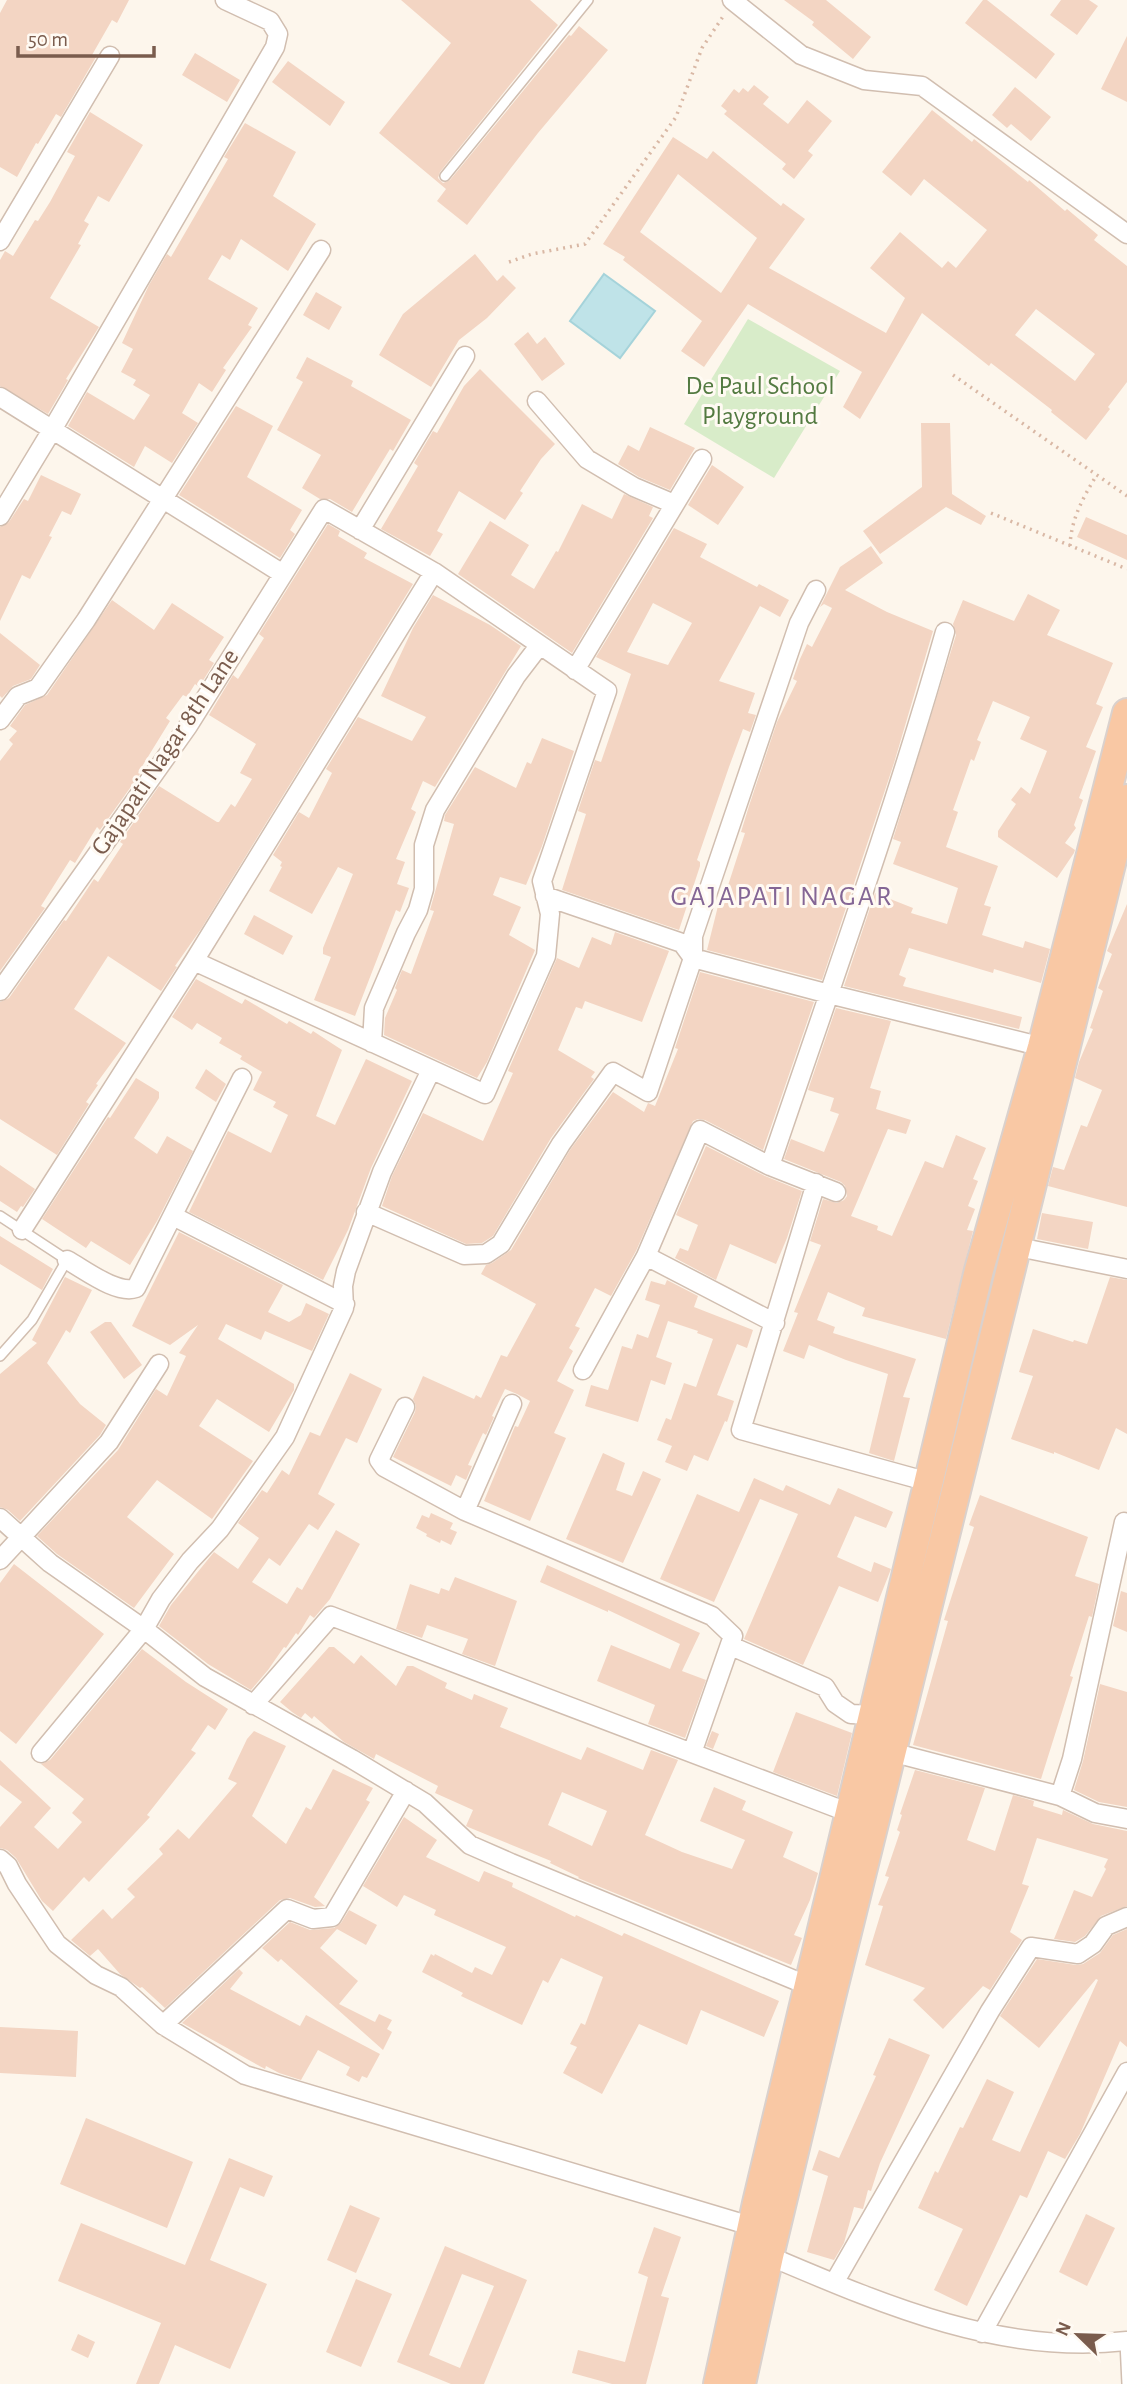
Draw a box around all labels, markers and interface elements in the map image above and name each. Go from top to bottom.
scale bar [18,14,154,58]
text: 50 m [28,29,68,50]
park label: De Paul School Playground [685,373,835,429]
street label: Gajapati Nagar 8th Lane [86,644,244,860]
district label: GAJAPATI NAGAR [671,883,894,911]
north arrow [1043,2300,1113,2370]
text: N [1052,2319,1075,2339]

